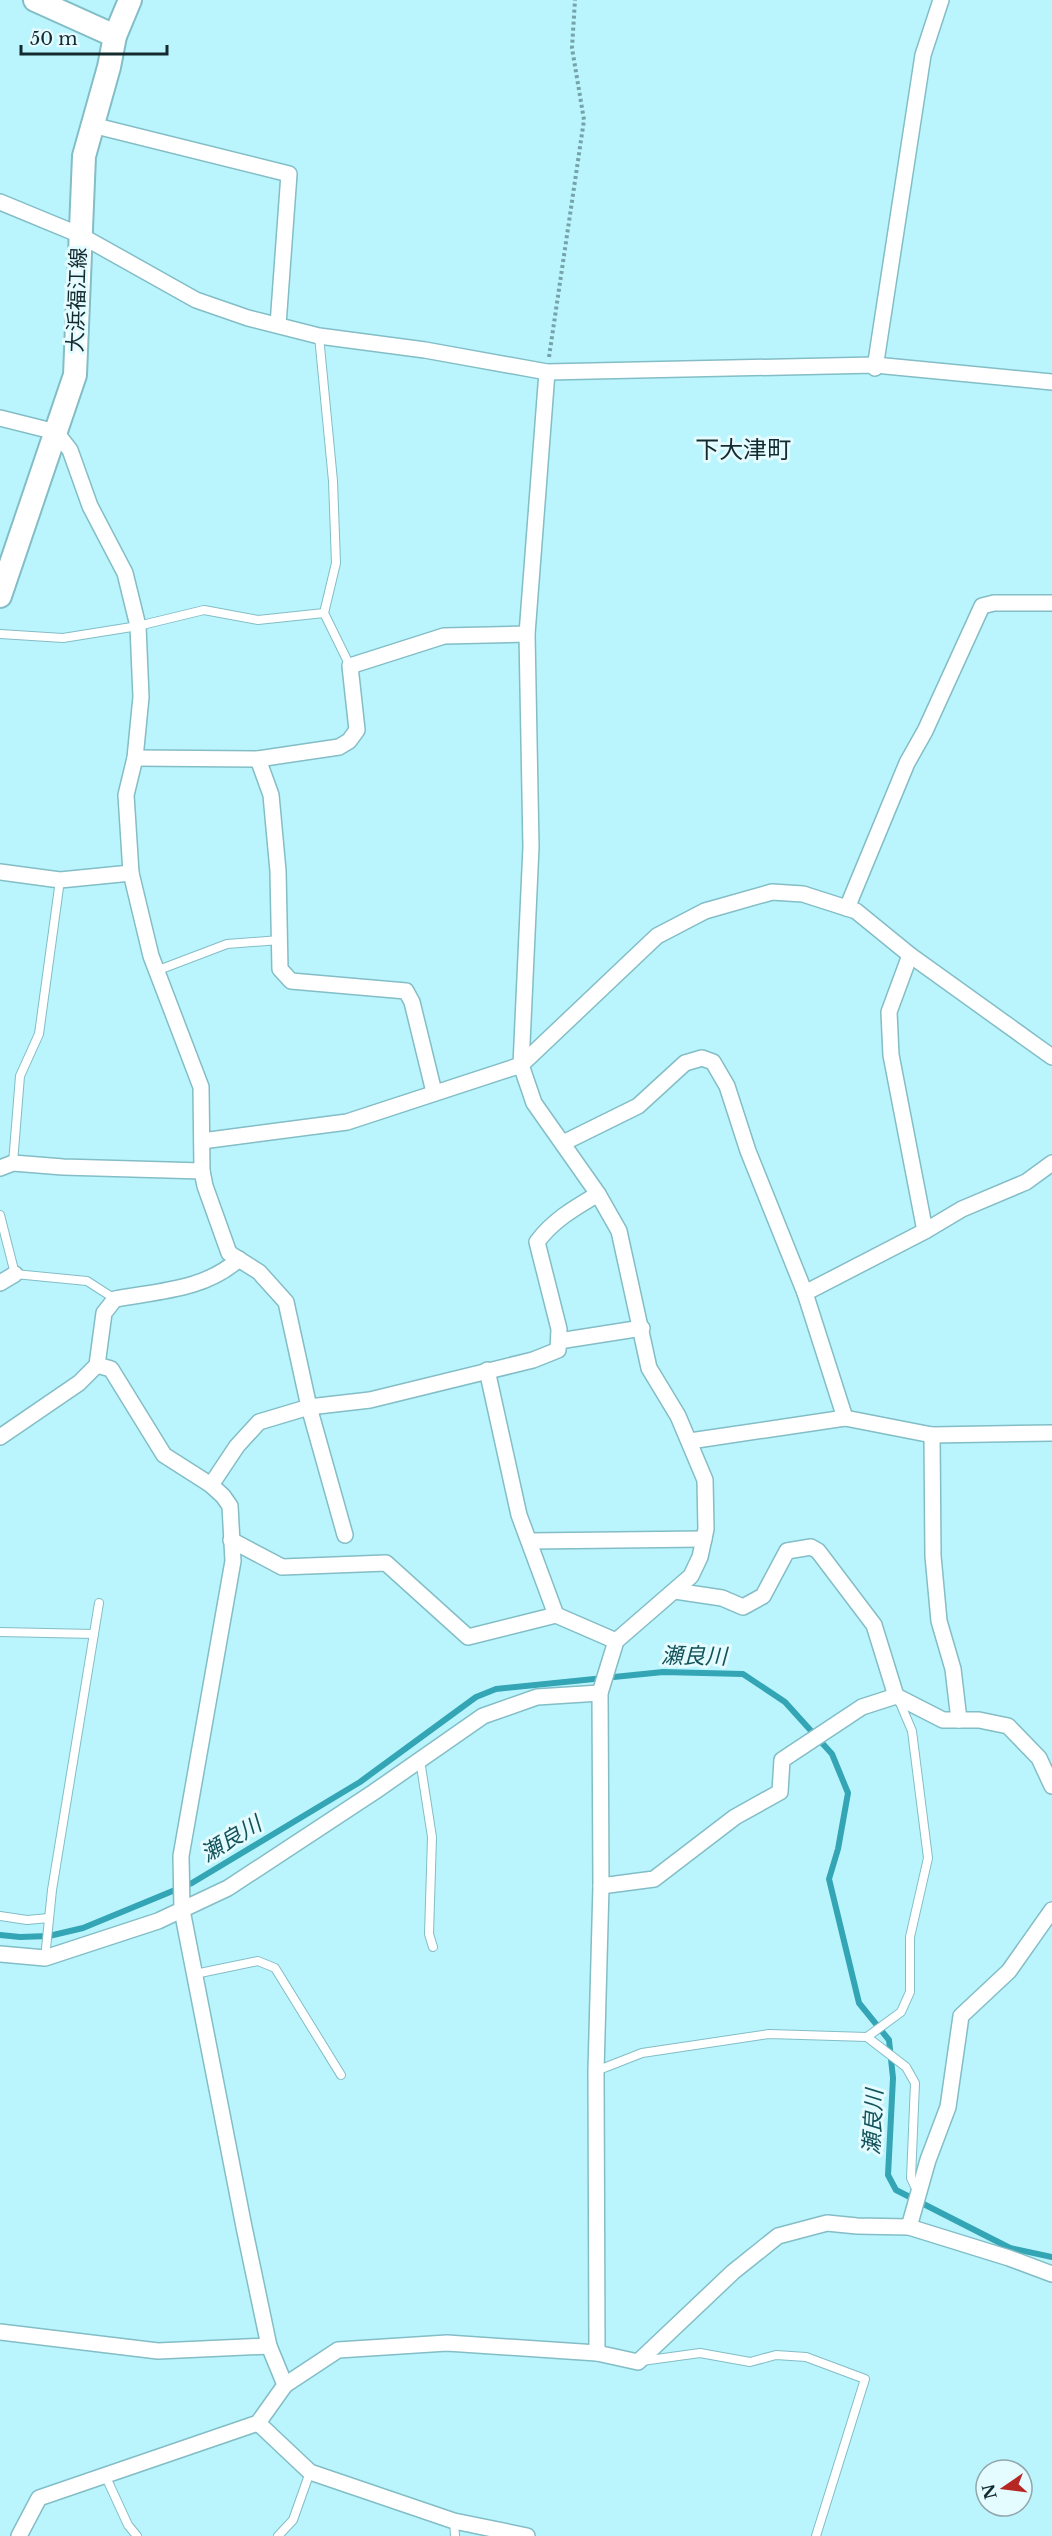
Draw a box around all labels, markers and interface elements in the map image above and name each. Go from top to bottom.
scale bar [21,18,166,56]
text: 50 m [30,28,78,50]
street label: 大浜福江線 [62,247,92,353]
district label: 下大津町 [695,435,791,464]
water label: 瀬良川 [661,1642,729,1670]
water label: 瀬良川 [196,1809,268,1868]
water label: 瀬良川 [858,2086,888,2156]
north arrow [974,2458,1034,2518]
text: N [978,2482,1001,2501]

